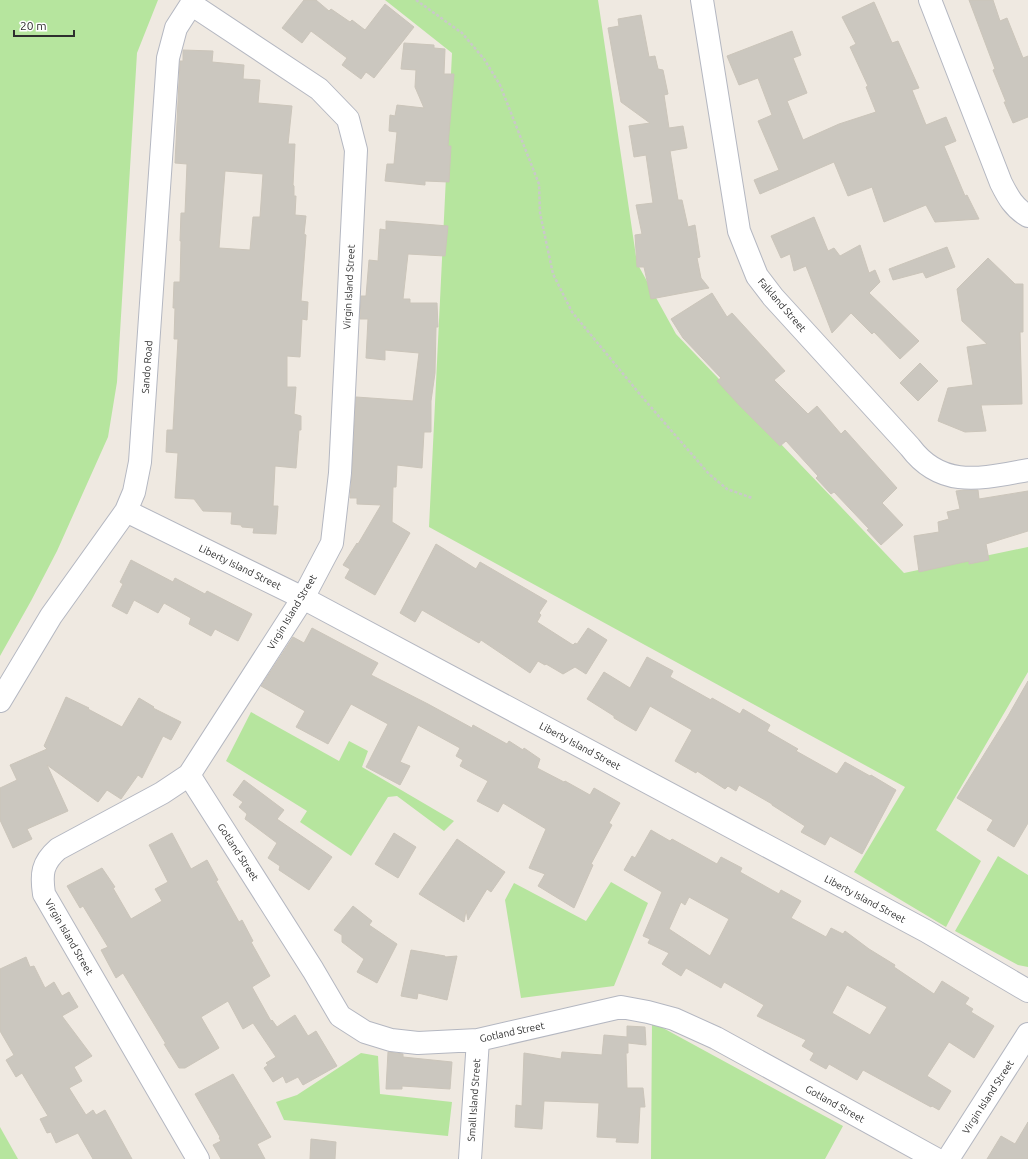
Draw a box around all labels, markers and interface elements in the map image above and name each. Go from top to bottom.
scale bar [14,12,74,38]
text: 20 m [20,19,47,32]
street label: Virgin Island Street [341,244,357,330]
street label: Falkland Street [756,276,808,334]
street label: Sando Road [140,340,154,394]
street label: Liberty Island Street [197,542,283,592]
street label: Virgin Island Street [265,572,319,651]
street label: Liberty Island Street [538,720,622,772]
street label: Gotland Street [215,821,261,883]
street label: Liberty Island Street [823,873,907,925]
street label: Virgin Island Street [43,897,95,977]
street label: Gotland Street [479,1020,545,1044]
street label: Small Island Street [466,1058,482,1142]
street label: Virgin Island Street [960,1058,1016,1136]
street label: Gotland Street [803,1083,867,1125]

